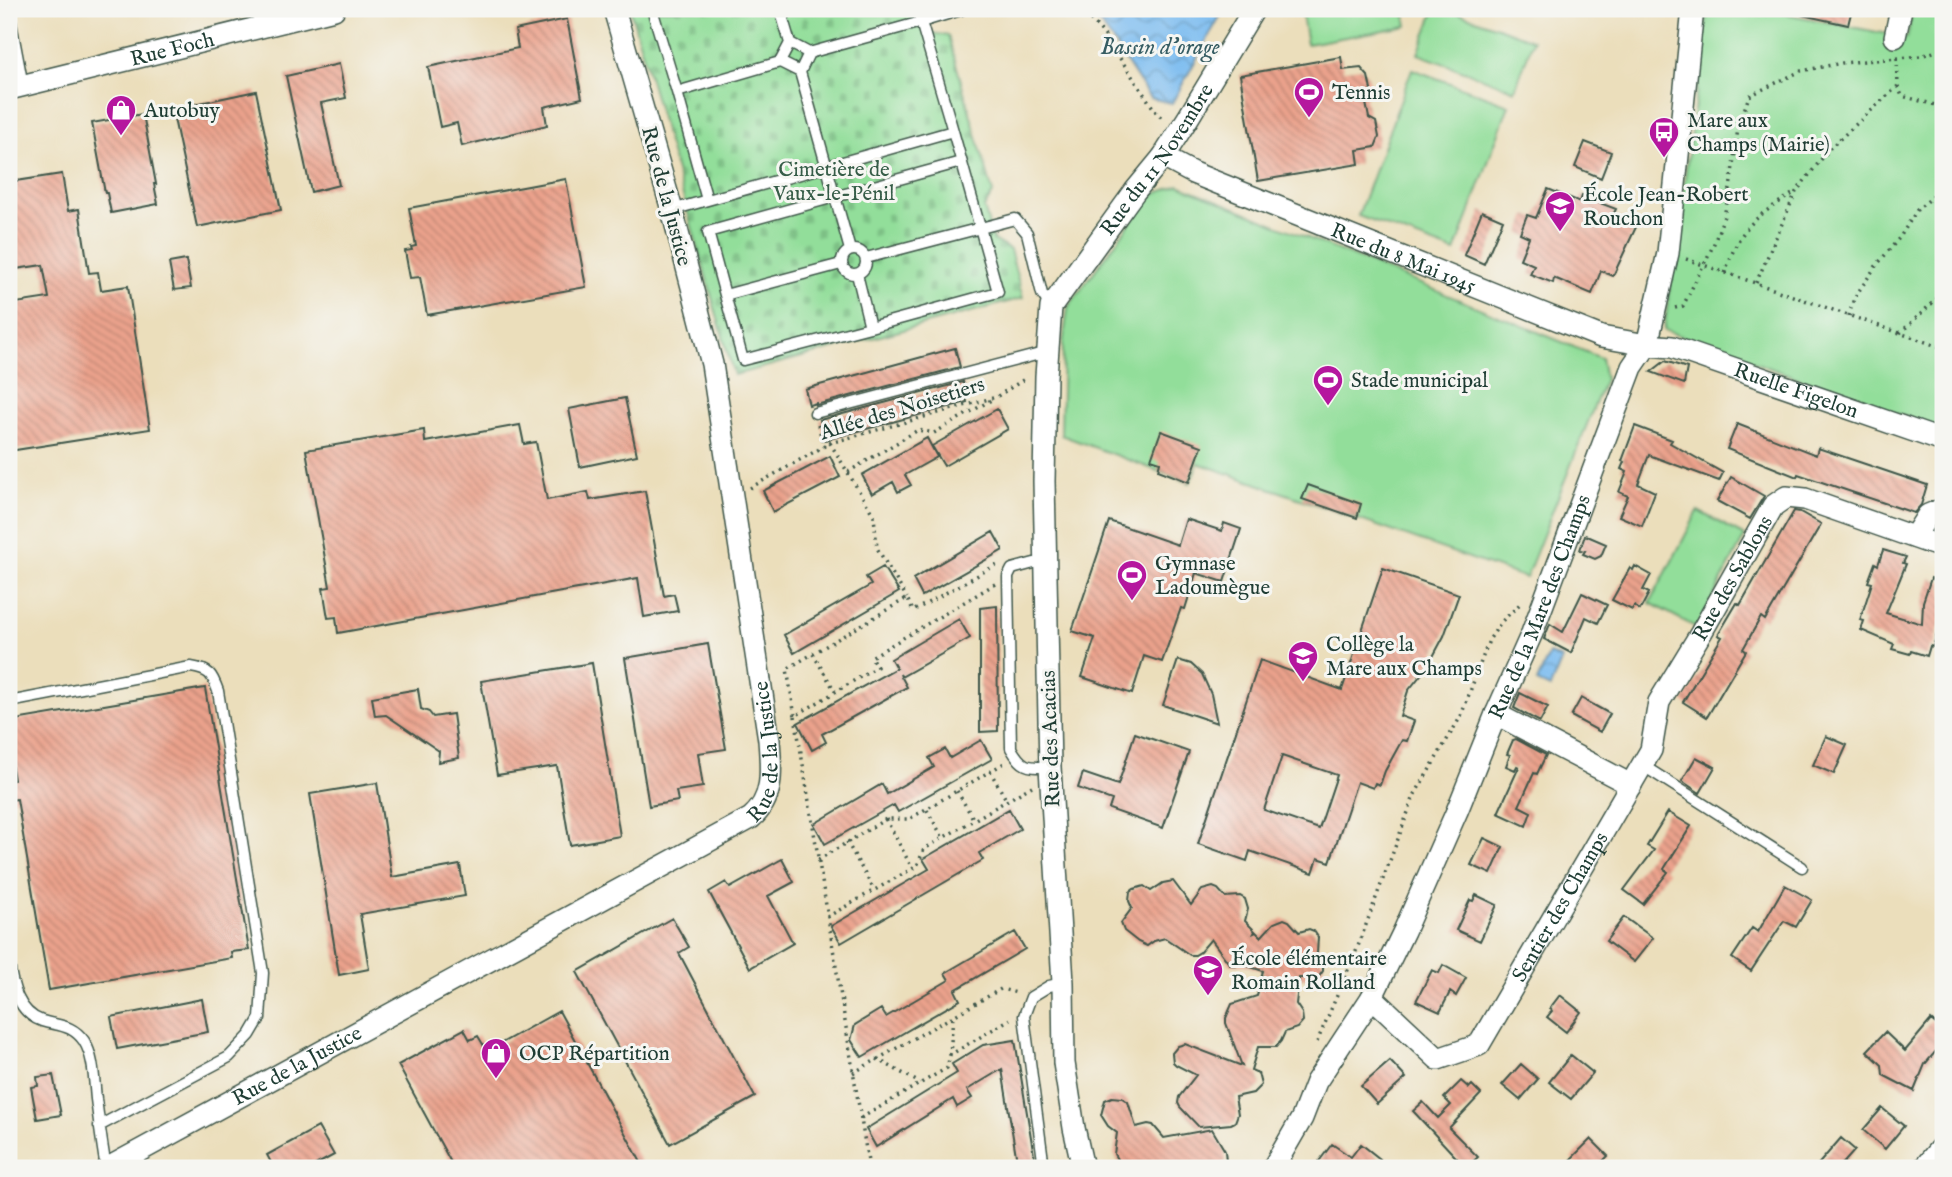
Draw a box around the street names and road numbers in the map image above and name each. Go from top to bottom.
street label: Rue Foch [128,27,217,74]
street label: Rue du 11 Novembre [1095,79,1221,242]
street label: Rue de la Justice [634,124,697,270]
street label: Rue du 8 Mai 1945 [1326,218,1480,300]
street label: Ruelle Figelon [1730,357,1862,426]
street label: Allée des Noisetiers [816,371,988,448]
street label: Rue de la Mare des Champs [1483,491,1598,724]
street label: Rue des Sablons [1687,511,1780,646]
street label: Rue des Acacias [1036,670,1067,808]
street label: Rue de la Justice [742,679,786,829]
street label: Sentier des Champs [1507,827,1615,987]
street label: Rue de la Justice [228,1020,367,1113]

